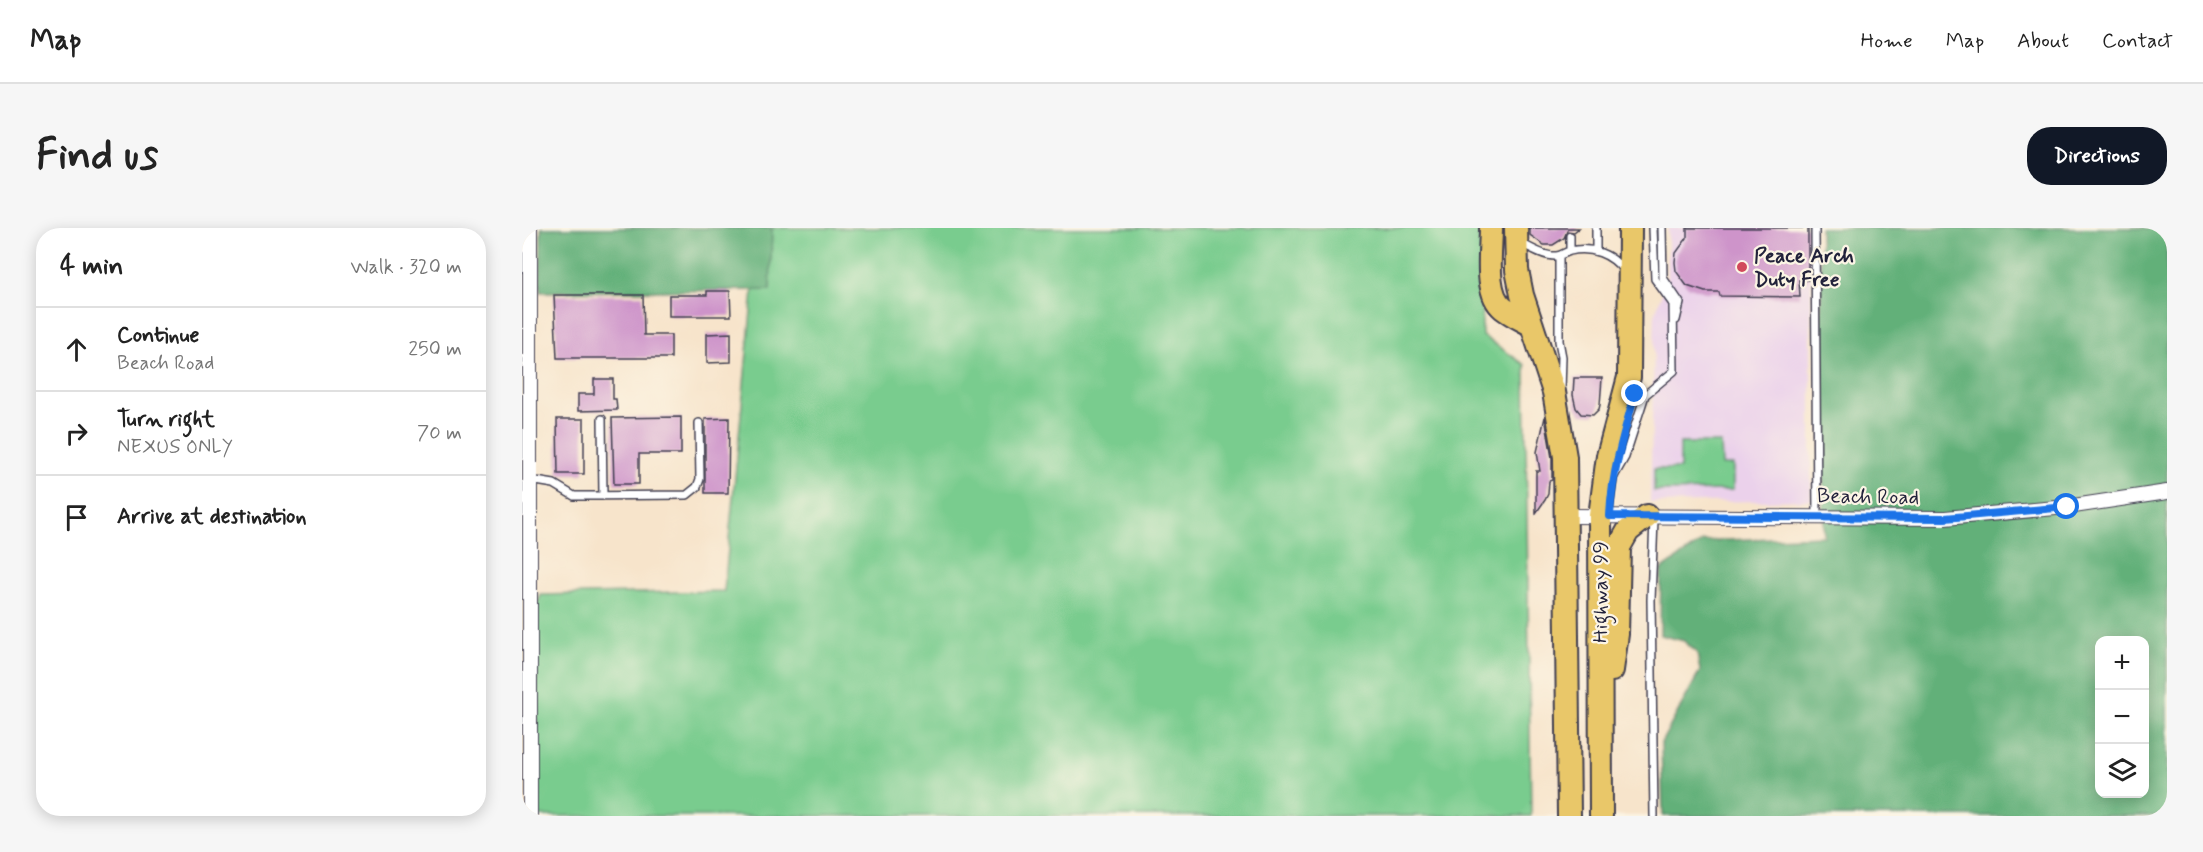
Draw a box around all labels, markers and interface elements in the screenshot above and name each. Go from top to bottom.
text: Map [30,23,81,60]
text: Home [1861,27,1913,55]
text: Map [1946,27,1984,55]
text: About [2017,27,2069,55]
text: Contact [2102,27,2173,55]
button: Directions [2027,127,2167,185]
text: Find us [36,129,158,184]
place label: Peace Arch Duty Free [1754,242,1854,294]
text: 4 min [60,250,123,284]
text: Walk · 320 m [350,254,462,281]
marker: Peace Arch Duty Free [1735,260,1749,274]
text: Continue [117,322,199,350]
icon: ahead [60,333,93,366]
text: 250 m [408,336,462,363]
text: Beach Road [117,350,214,377]
route end [1621,380,1647,406]
text: Turn right [117,406,215,434]
icon: right [60,417,93,450]
text: 70 m [417,420,462,447]
text: NEXUS ONLY [117,434,233,461]
street label: Beach Road [1817,482,1919,512]
route start [2053,493,2079,519]
icon: arrive [60,501,93,534]
text: Arrive at destination [117,503,307,531]
street label: Highway 99 [1587,541,1617,643]
map controls [2095,636,2149,798]
button: + [2095,636,2149,690]
button: − [2095,690,2149,744]
button: layers [2095,744,2149,798]

